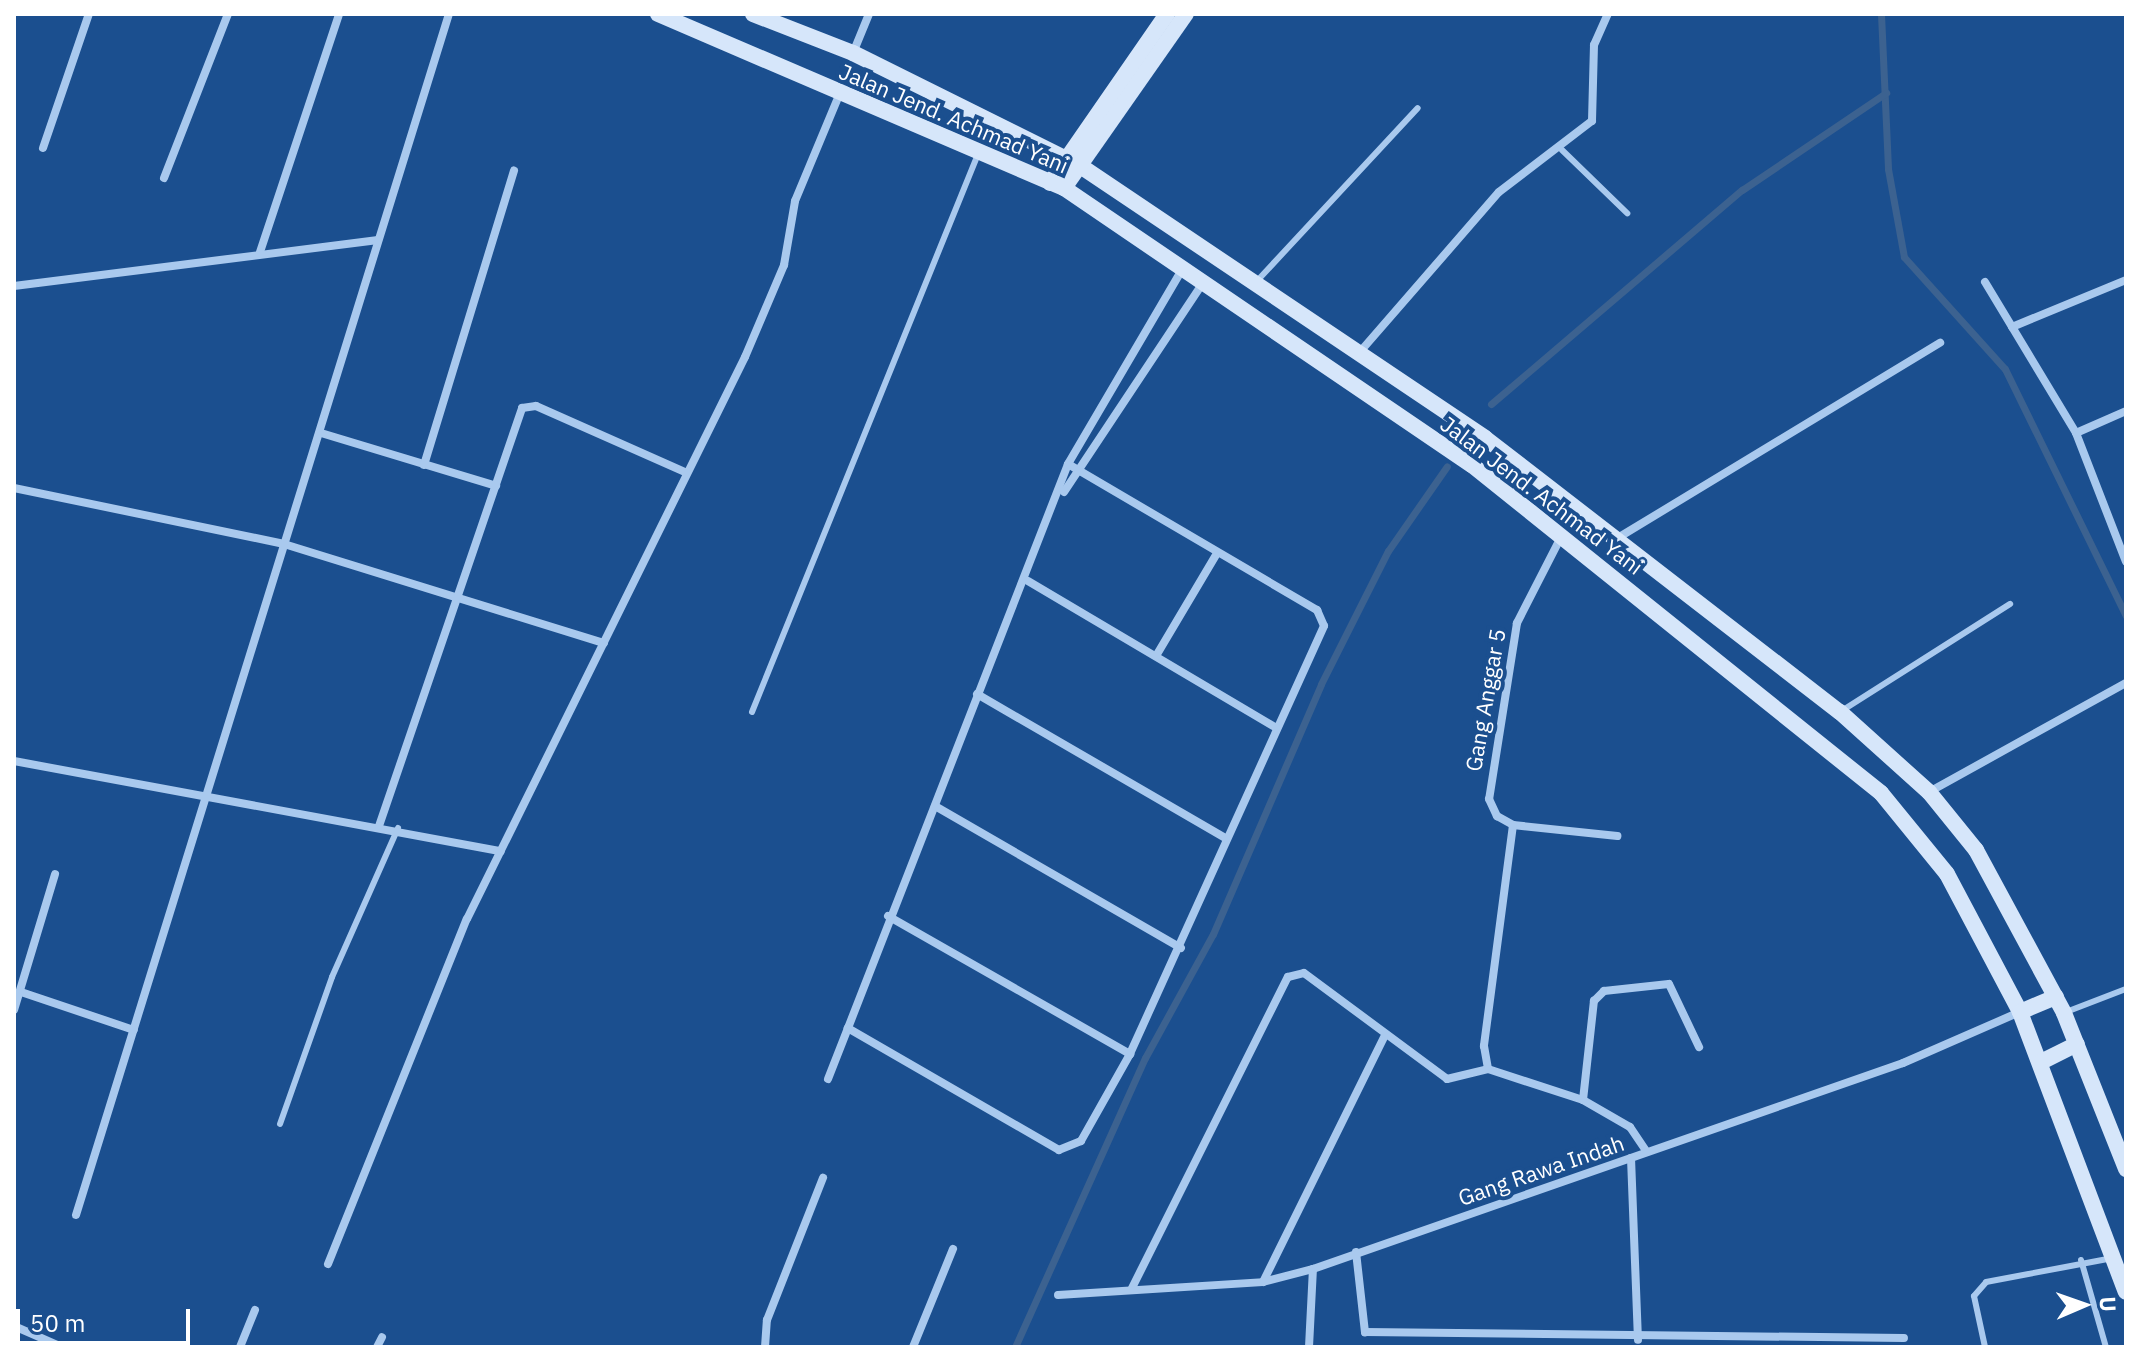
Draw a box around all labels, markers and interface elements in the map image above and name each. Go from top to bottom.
street label: Jalan Jend. Achmad Yani [835,58,1073,178]
street label: Jalan Jend. Achmad Yani [1436,410,1648,580]
street label: Gang Anggar 5 [1459,627,1511,773]
street label: Gang Rawa Indah [1455,1129,1627,1211]
north arrow [2044,1265,2124,1345]
scale bar [20,1293,194,1343]
text: U [2094,1296,2123,1312]
text: 50 m [30,1307,85,1339]

